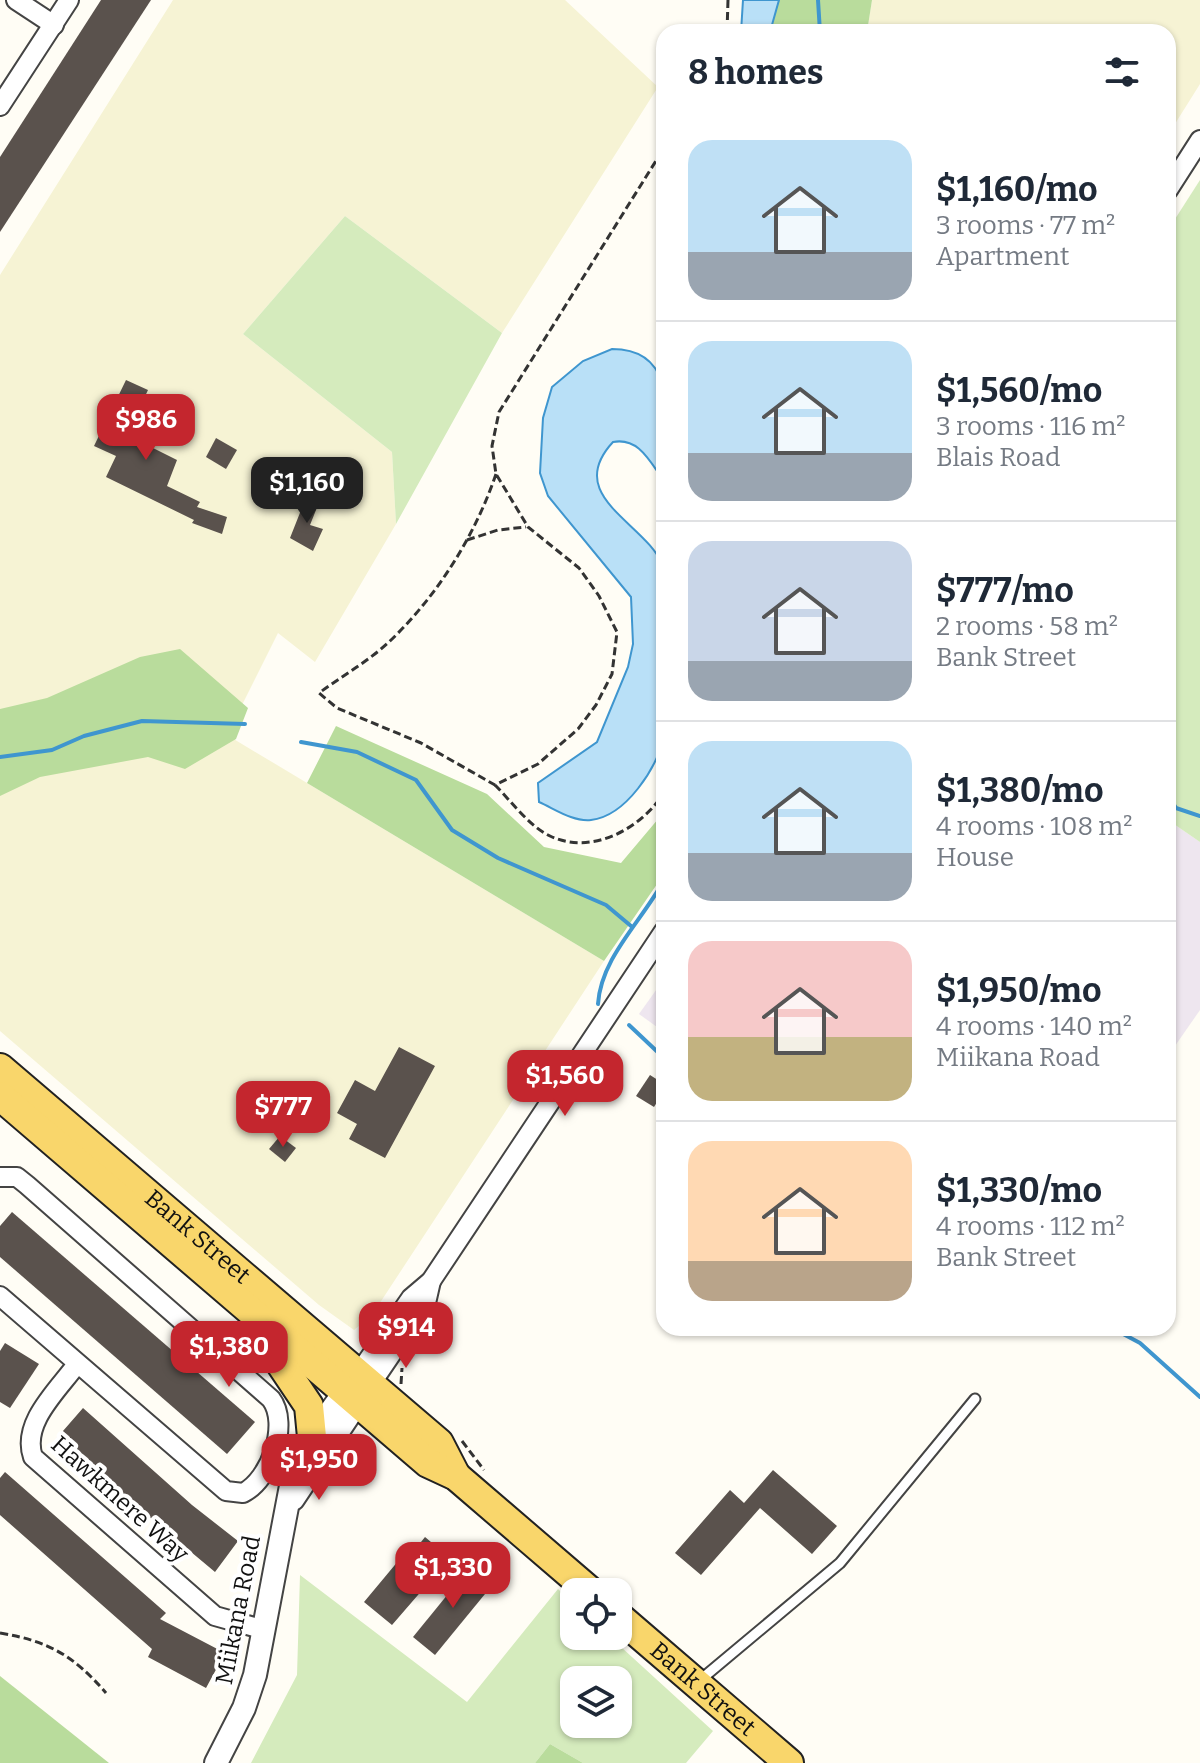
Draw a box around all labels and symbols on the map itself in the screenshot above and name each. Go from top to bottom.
pin: $986 [99,394,193,462]
pin: $1,160 [242,457,372,525]
pin: $1,560 [500,1050,630,1118]
pin: $777 [236,1081,330,1149]
street label: Bank Street [139,1184,256,1290]
pin: $914 [359,1302,453,1370]
pin: $1,380 [164,1321,294,1389]
street label: Hawkmere Way [46,1430,195,1568]
pin: $1,950 [254,1434,384,1502]
street label: Miikana Road [210,1533,266,1687]
pin: $1,330 [388,1542,518,1610]
street label: Bank Street [645,1636,761,1742]

